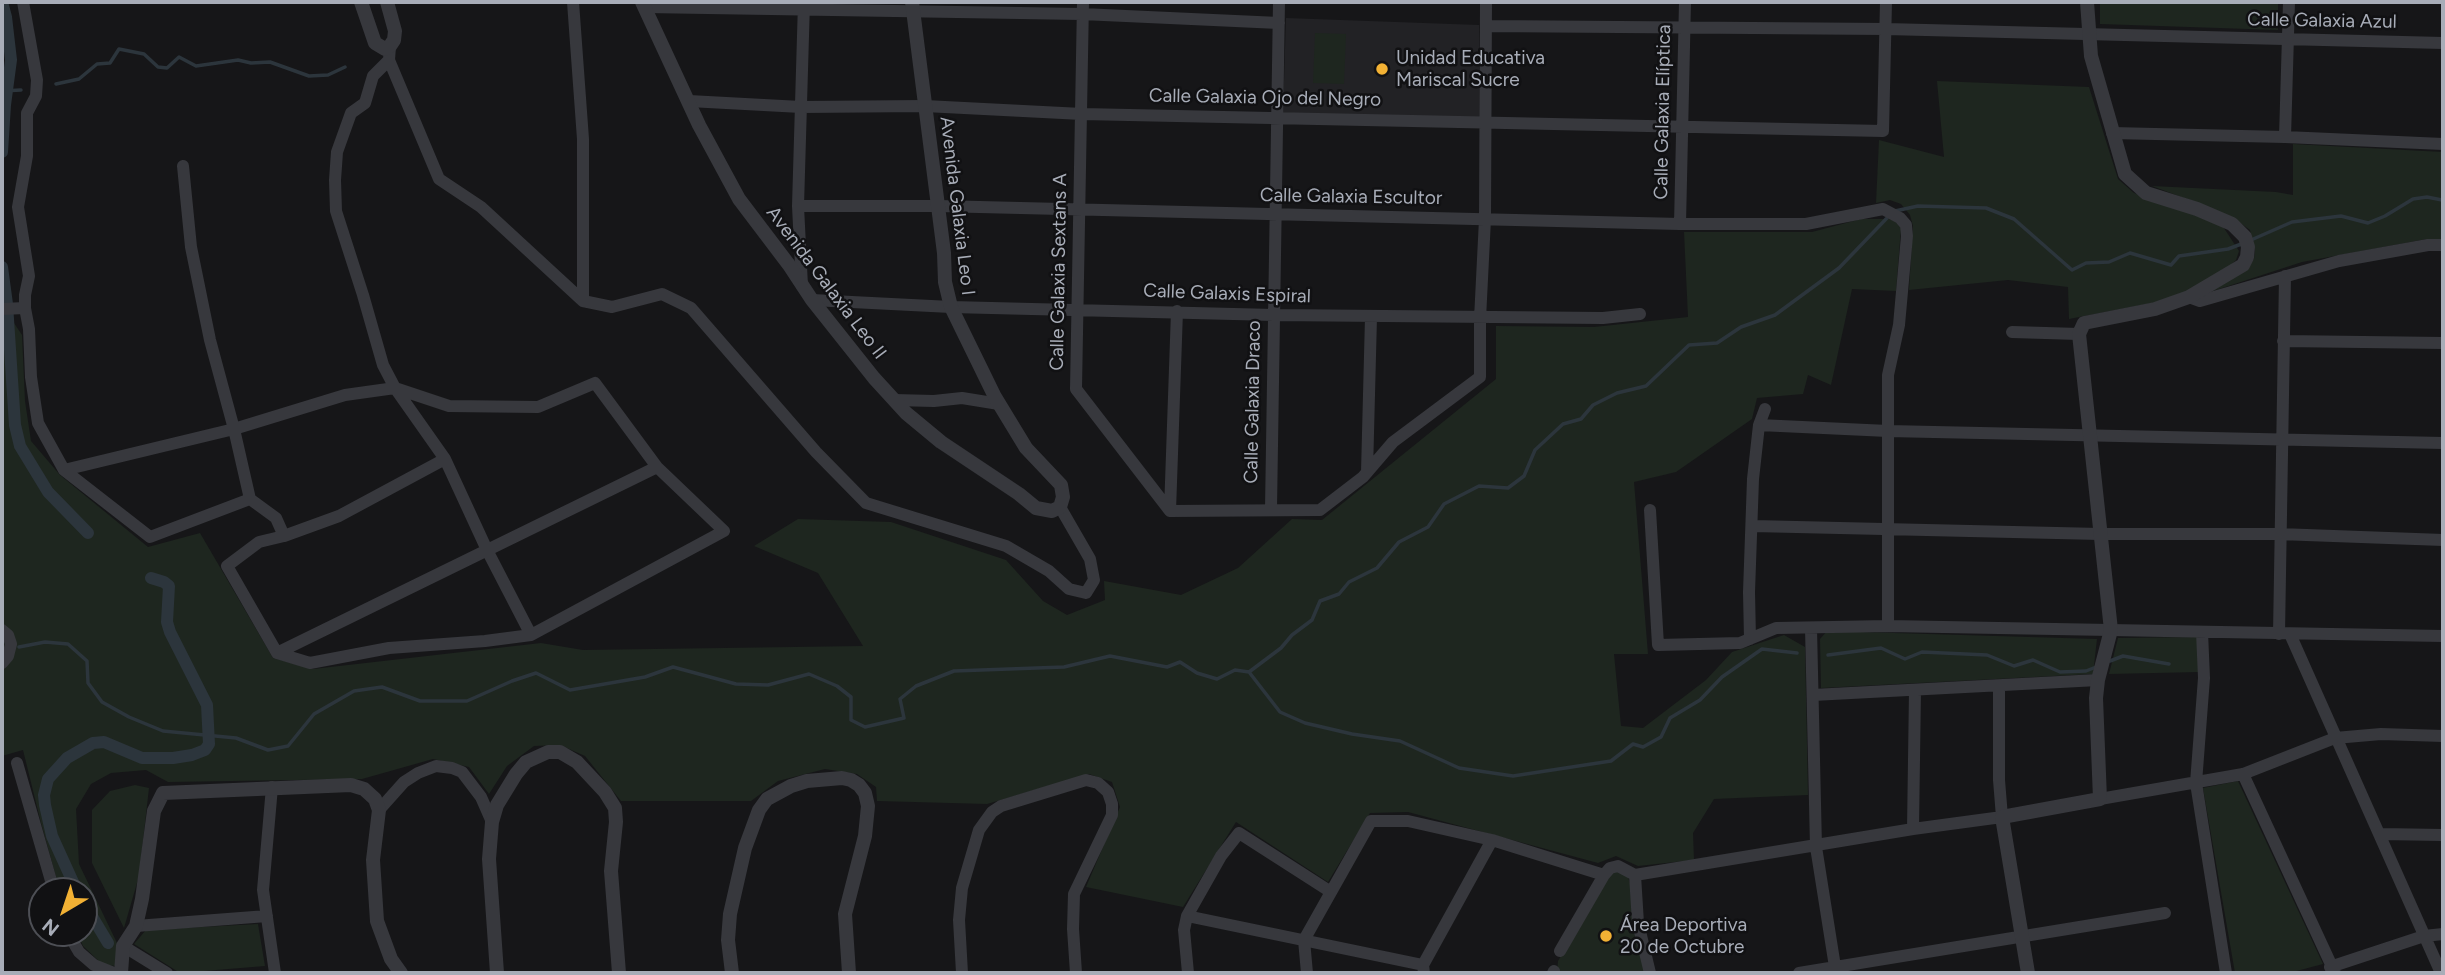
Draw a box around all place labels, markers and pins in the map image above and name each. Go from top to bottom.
place label: Unidad Educativa Mariscal Sucre [1396,47,1545,91]
marker: Unidad Educativa Mariscal Sucre [1374,61,1390,77]
place label: Área Deportiva 20 de Octubre [1620,914,1747,958]
marker: Área Deportiva 20 de Octubre [1598,928,1614,944]

